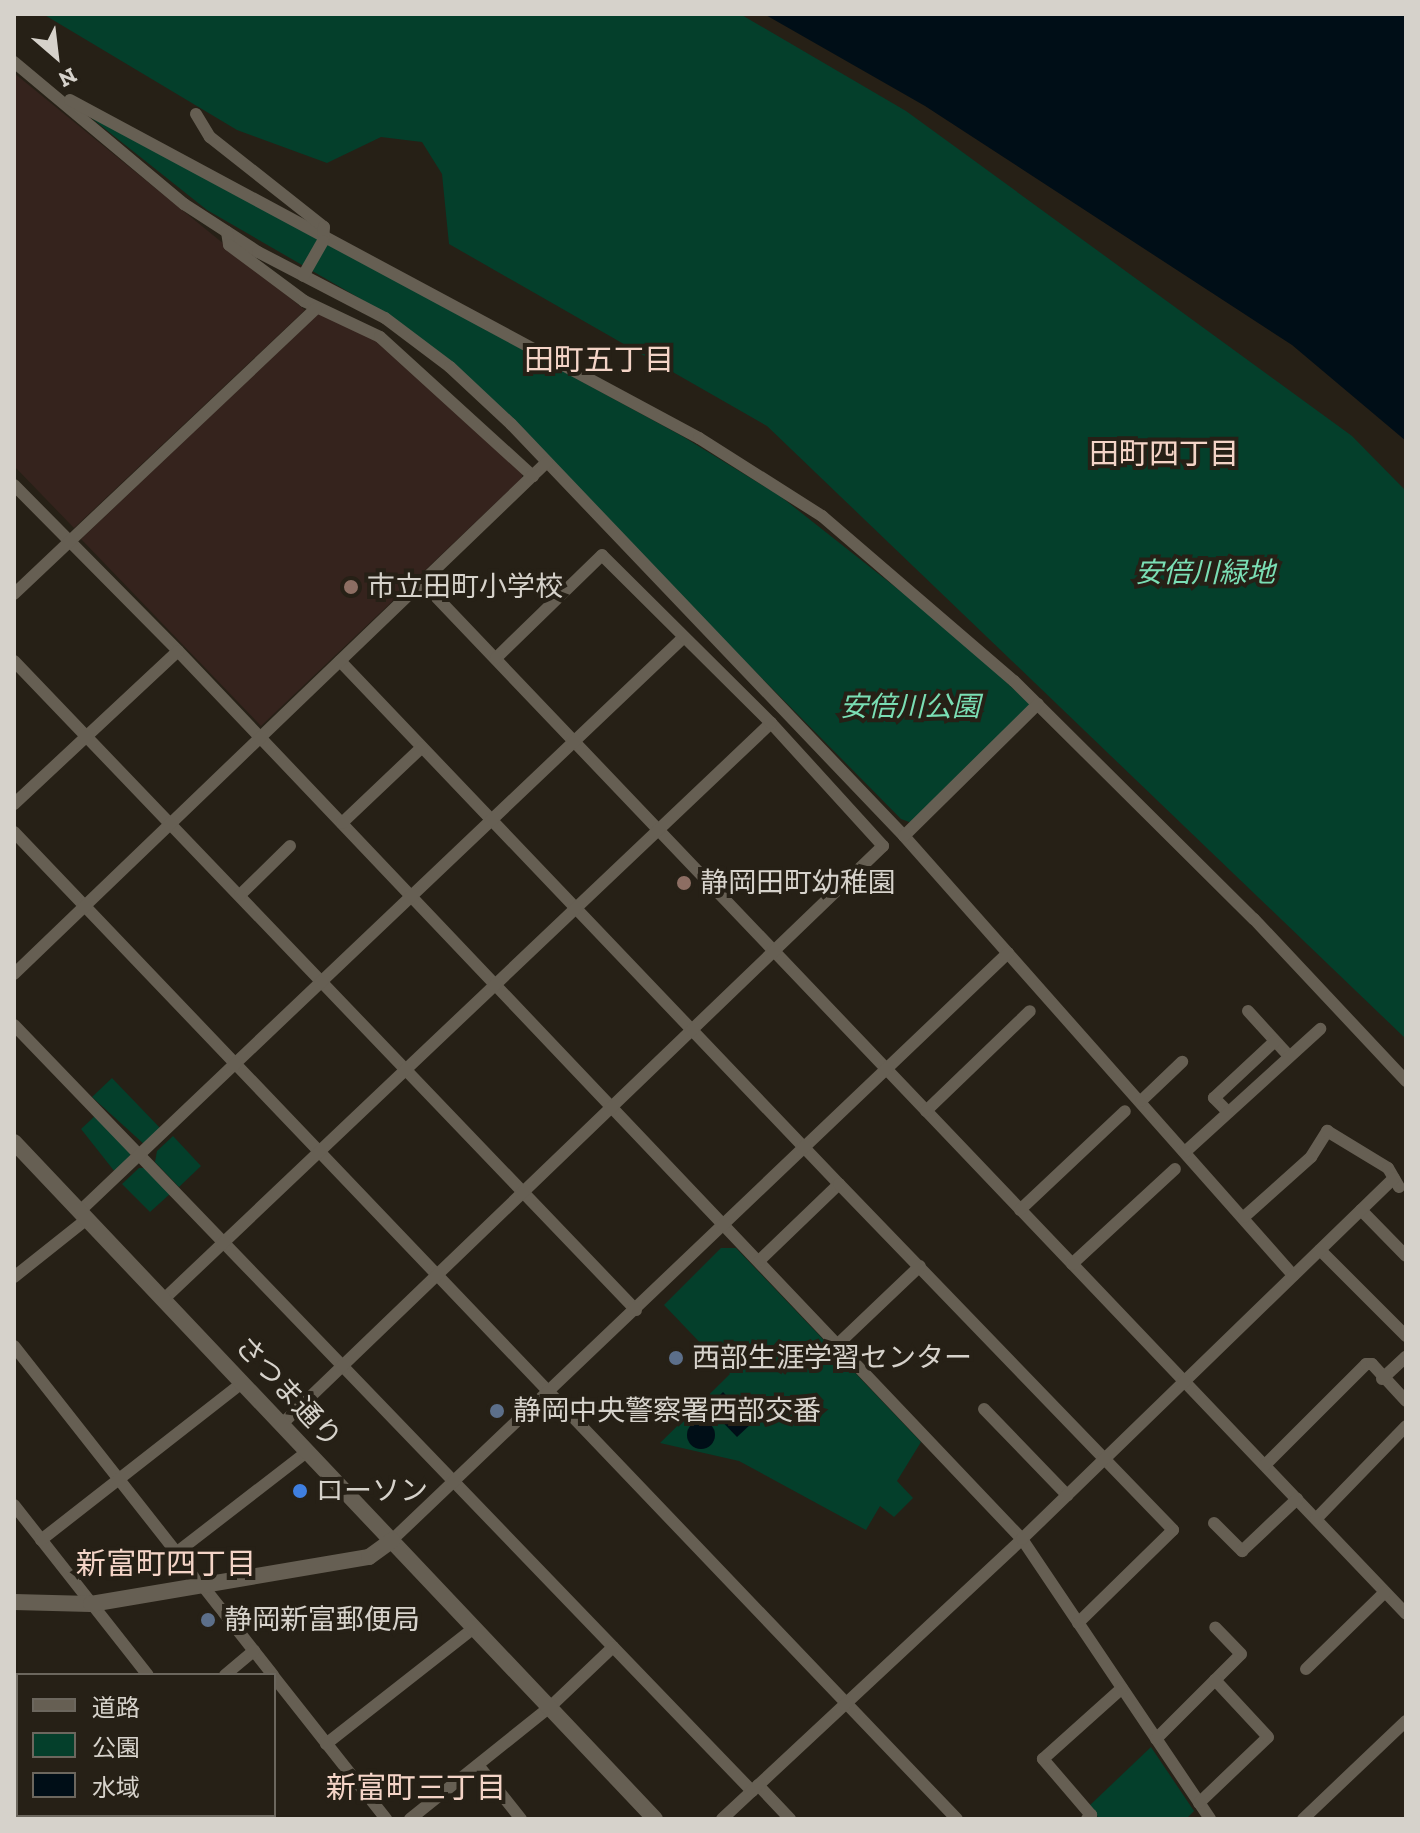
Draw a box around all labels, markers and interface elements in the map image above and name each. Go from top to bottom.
north arrow [16,16,96,96]
text: N [54,62,81,93]
district label: 田町五丁目 [524,342,674,378]
district label: 田町四丁目 [1089,436,1239,472]
park label: 安倍川緑地 [1135,556,1275,590]
place label: 市立田町小学校 [367,570,563,604]
marker: 市立田町小学校 [342,578,360,596]
park label: 安倍川公園 [840,690,980,724]
place label: 静岡田町幼稚園 [700,866,896,900]
marker: 静岡田町幼稚園 [675,874,693,892]
street label: さつま通り [228,1329,348,1455]
place label: 西部生涯学習センター [692,1341,972,1375]
marker: 西部生涯学習センター [667,1349,685,1367]
place label: 静岡中央警察署西部交番 [513,1394,821,1428]
marker: 静岡中央警察署西部交番 [488,1402,506,1420]
place label: ローソン [316,1474,428,1508]
marker: ローソン [291,1482,309,1500]
district label: 新富町四丁目 [76,1546,256,1582]
place label: 静岡新富郵便局 [224,1603,420,1637]
marker: 静岡新富郵便局 [199,1611,217,1629]
legend [16,1673,276,1817]
text: 道路 [92,1693,140,1722]
text: 公園 [92,1733,140,1762]
district label: 新富町三丁目 [326,1770,506,1806]
text: 水域 [92,1773,140,1802]

